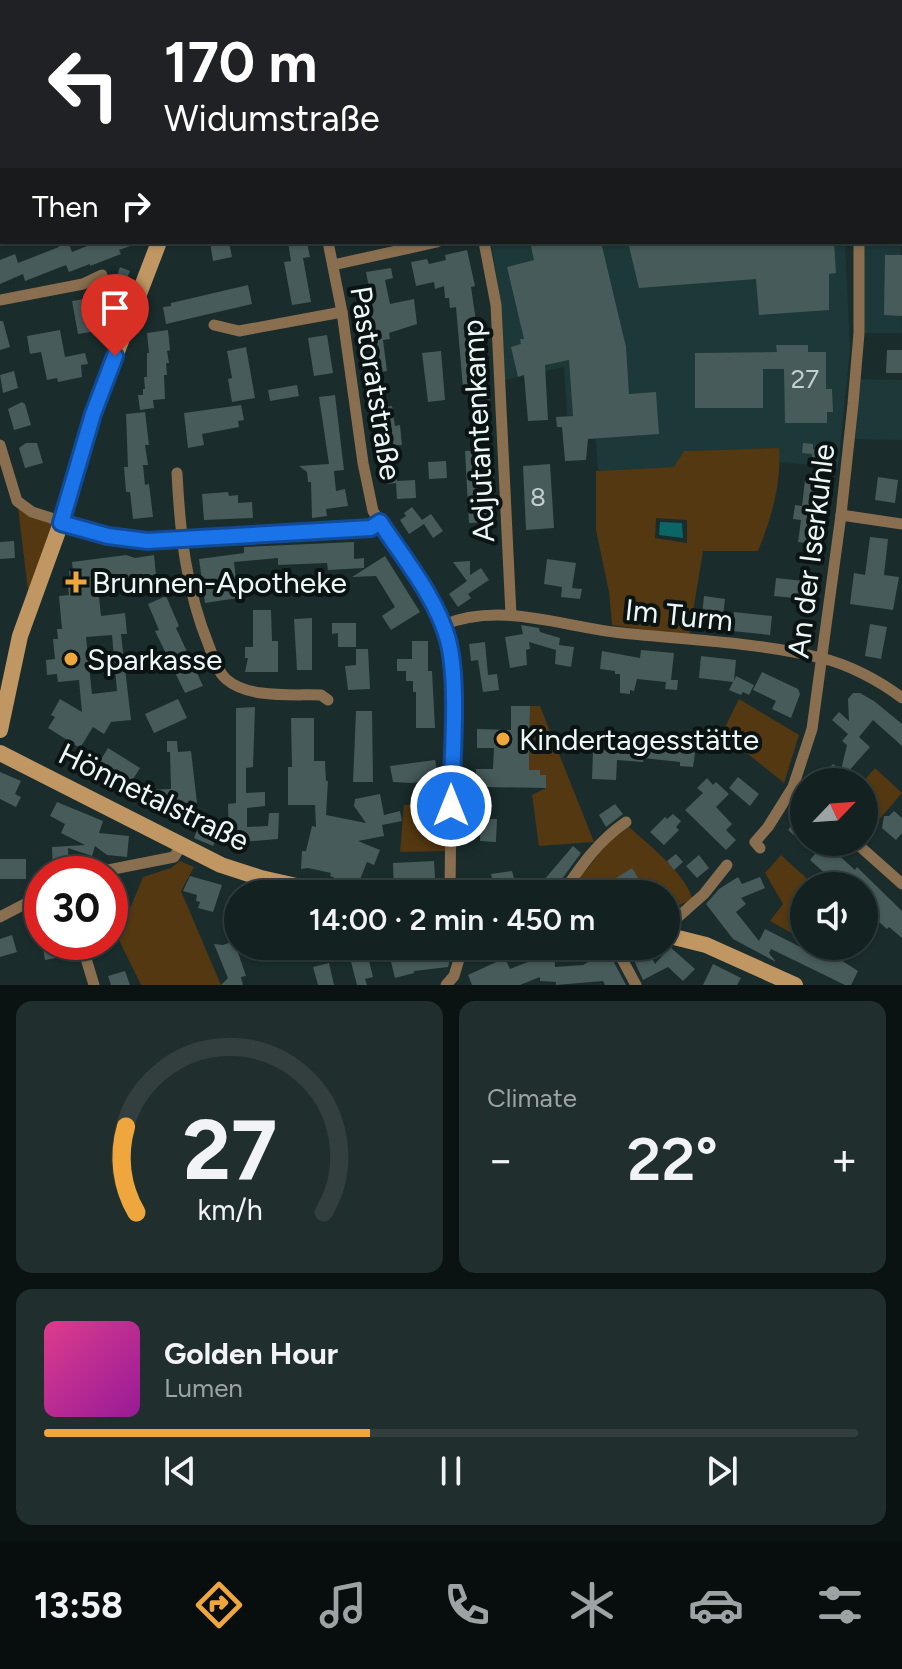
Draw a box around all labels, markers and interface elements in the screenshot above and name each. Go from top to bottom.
text: 170 m [164,29,317,96]
icon: left [32,32,136,136]
text: Widumstraße [164,97,380,140]
icon: right [114,184,158,228]
text: Then [32,188,98,225]
pin [81,274,149,356]
street label: Pastoratstraße [342,283,410,483]
icon: arrive [93,286,137,330]
street label: Adjutantenkamp [454,319,502,543]
house number: 27 [791,363,819,395]
street label: An der Iserkuhle [779,442,843,660]
house number: 8 [530,481,546,513]
place label: Brunnen-Apotheke [92,564,347,601]
marker: Brunnen-Apotheke [67,573,85,591]
street label: Im Turm [623,591,735,639]
place label: Sparkasse [87,641,222,678]
marker: Sparkasse [62,650,80,668]
place label: Kindertagesstätte [519,721,759,758]
marker: Kindertagesstätte [494,730,512,748]
street label: Hönnetalstraße [53,735,255,859]
position arrow [409,764,493,848]
north arrow [790,768,878,856]
map controls [790,768,878,960]
speed limit sign: 30 [24,856,128,960]
button: sound [790,872,878,960]
text: 14:00 · 2 min · 450 m [309,901,595,938]
text: Climate [487,1082,577,1114]
text: 27 [182,1100,277,1200]
text: 22° [627,1123,718,1195]
text: − [487,1133,514,1186]
text: + [831,1133,858,1186]
text: km/h [197,1193,262,1227]
text: Golden Hour [164,1335,338,1372]
text: Lumen [164,1372,243,1404]
icon: previous [158,1449,202,1493]
icon: pause [429,1449,473,1493]
icon: next [700,1449,744,1493]
icon: directions [191,1577,247,1633]
icon: music [315,1577,371,1633]
icon: phone [439,1577,495,1633]
icon: climate [564,1577,620,1633]
icon: car [688,1577,744,1633]
icon: filters [812,1577,868,1633]
text: 13:58 [34,1584,123,1627]

